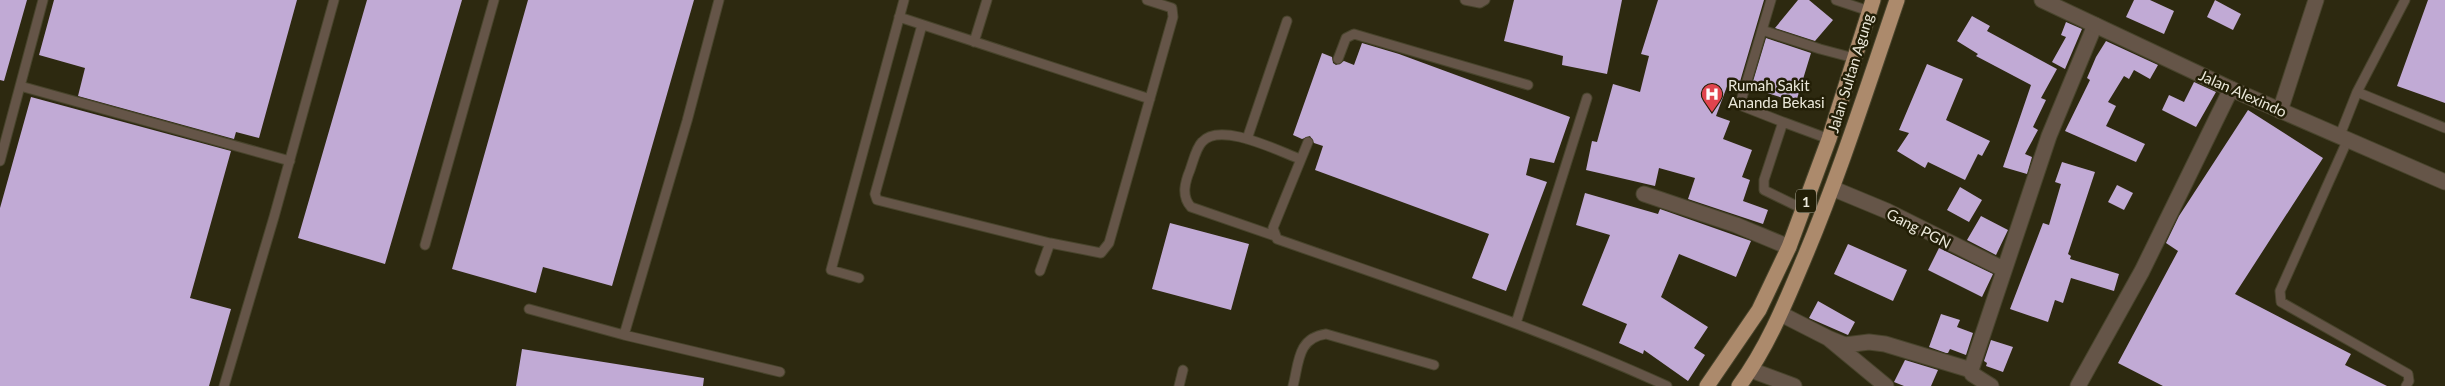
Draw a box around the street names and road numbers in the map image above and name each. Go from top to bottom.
street label: Jalan Sultan Agung [1823,11,1877,135]
street label: Jalan Alexindo [2196,66,2290,120]
road number: 1 [1796,190,1816,212]
street label: Gang PGN [1884,204,1954,252]

